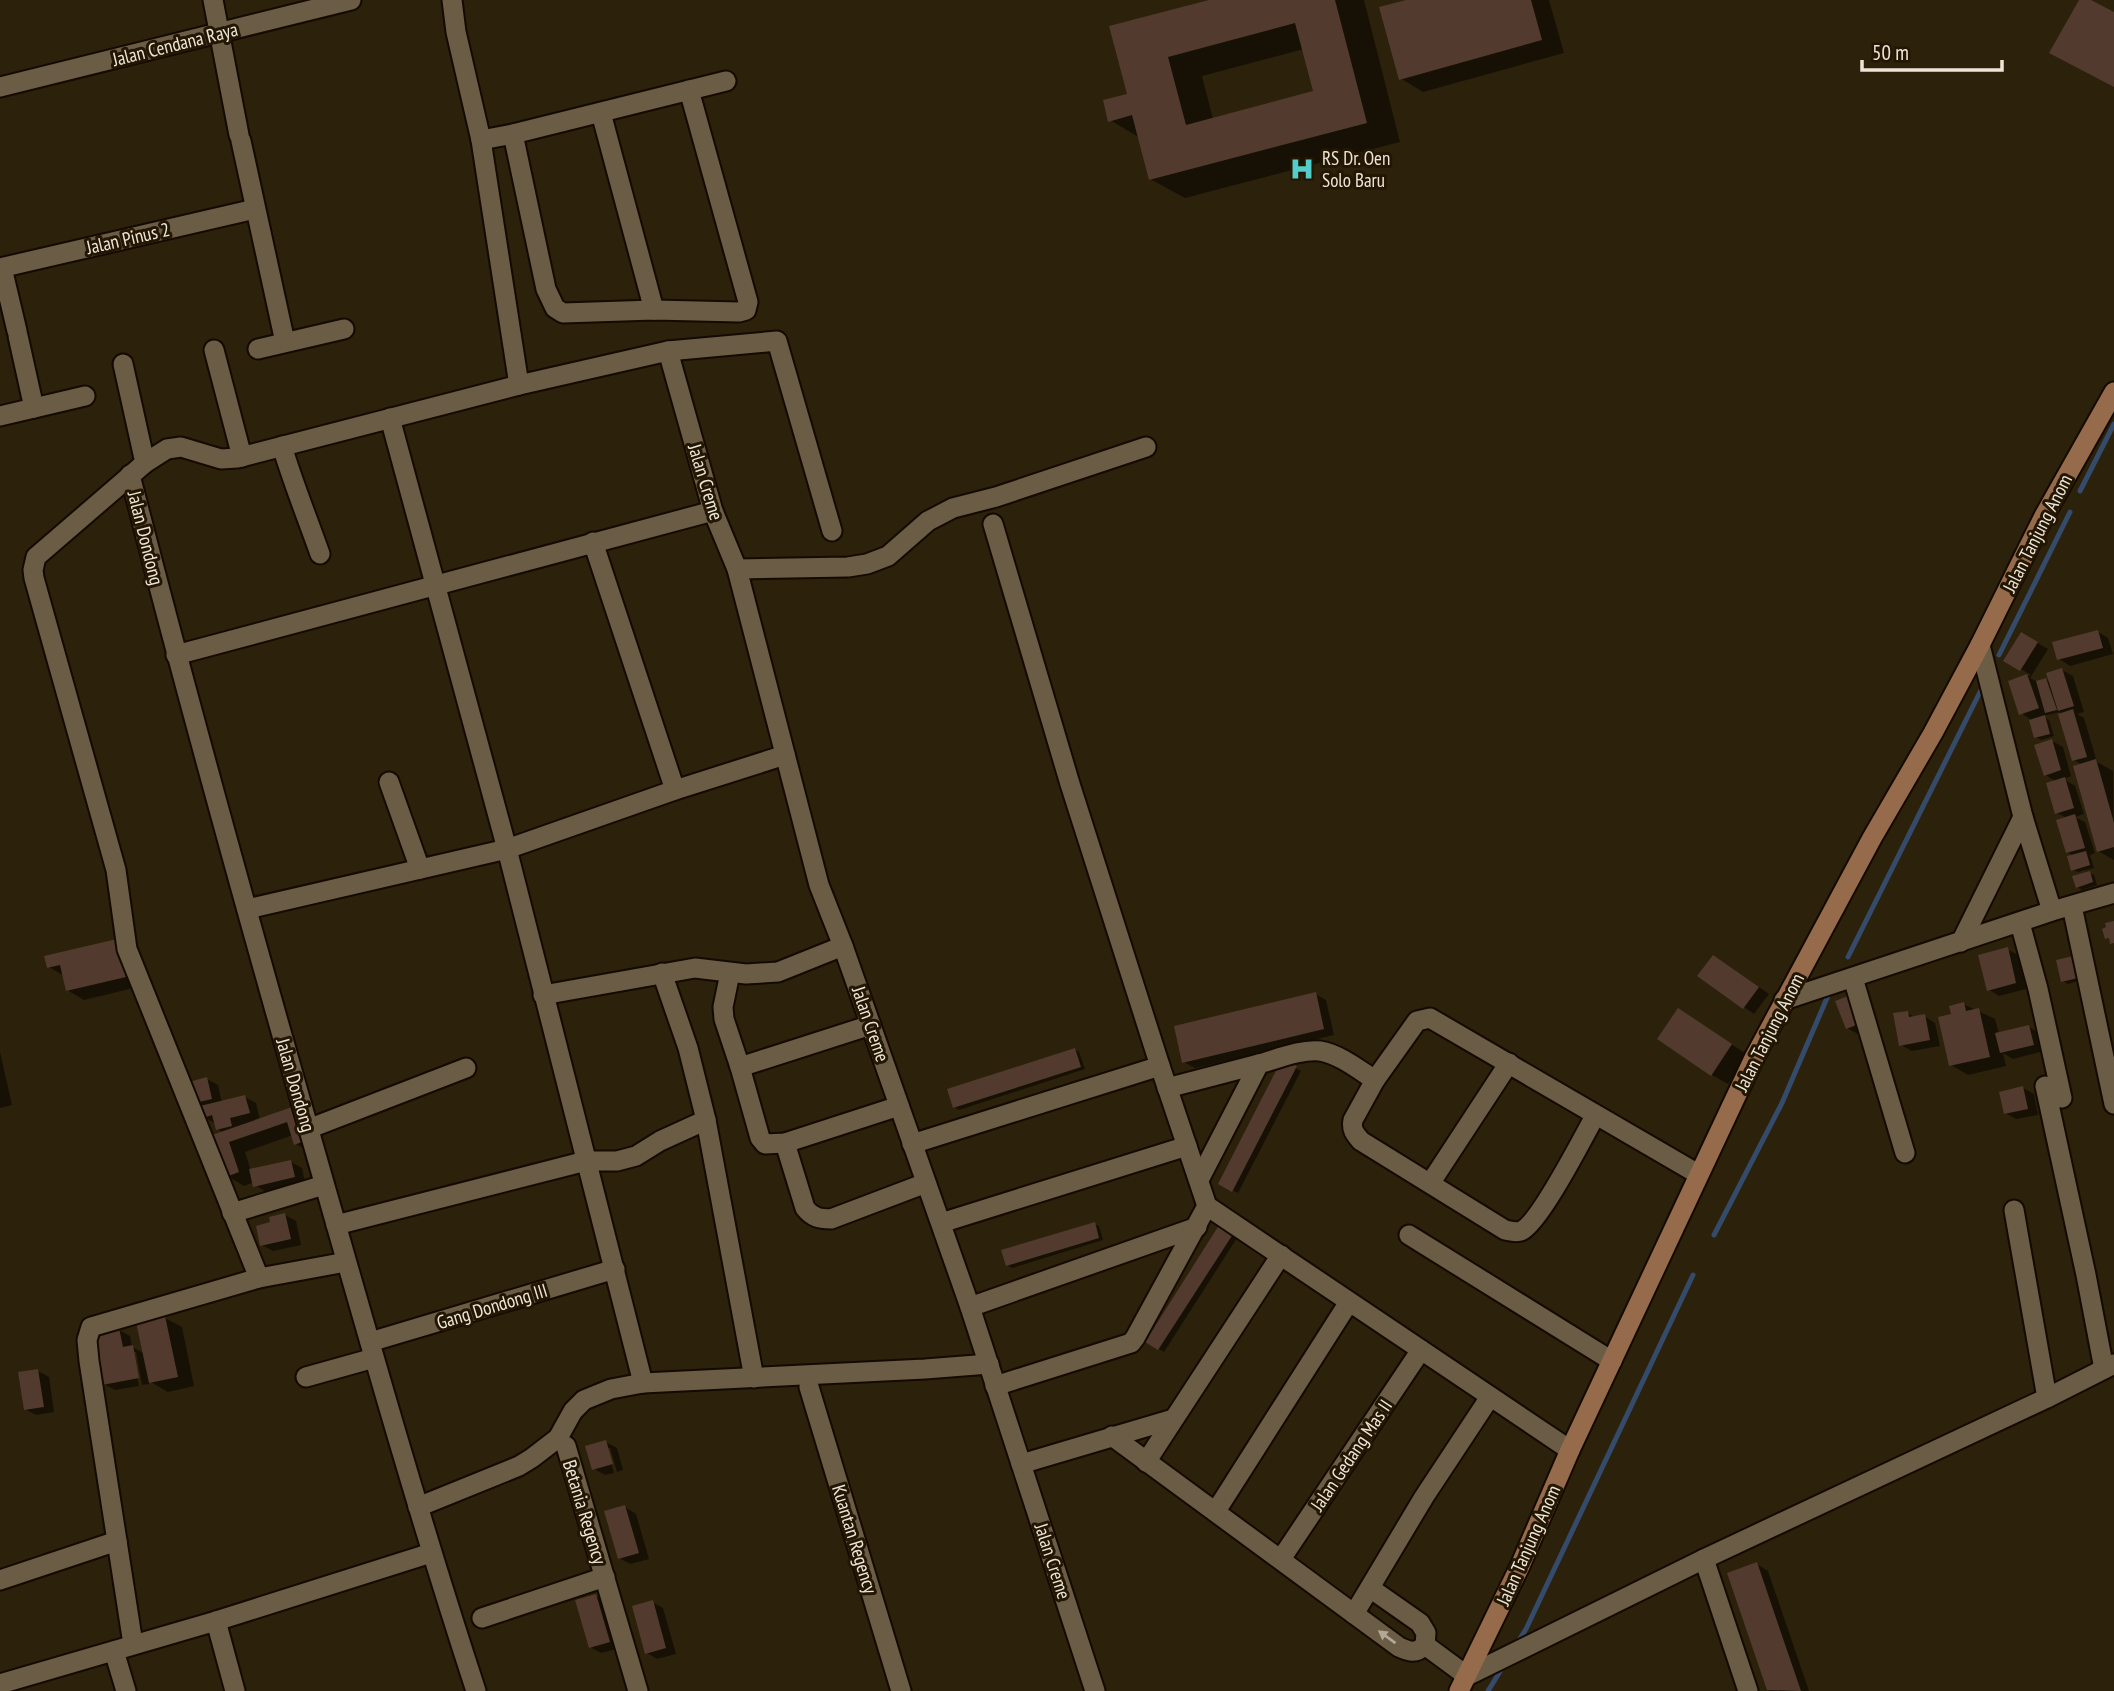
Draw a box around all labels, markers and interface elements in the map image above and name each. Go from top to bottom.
street label: Jalan Cendana Raya [109,17,240,71]
scale bar [1862,28,2002,72]
text: 50 m [1872,39,1909,66]
place label: RS Dr. Oen Solo Baru [1322,146,1390,192]
hospital icon: RS Dr. Oen Solo Baru [1288,155,1316,183]
street label: Jalan Pinus 2 [83,217,172,259]
street label: Jalan Creme [683,440,729,523]
street label: Jalan Tanjung Anom [1997,470,2077,597]
street label: Jalan Dondong [122,488,169,588]
street label: Jalan Tanjung Anom [1729,969,1809,1096]
street label: Jalan Creme [847,982,895,1065]
street label: Jalan Dondong [271,1035,321,1134]
street label: Gang Dondong III [434,1278,550,1334]
street label: Jalan Gedang Mas II [1304,1395,1397,1516]
street label: Betania Regency [558,1457,612,1568]
street label: Jalan Tanjung Anom [1490,1481,1565,1610]
street label: Kuantan Regency [827,1482,883,1597]
street label: Jalan Creme [1029,1519,1077,1602]
one-way arrow [1377,1630,1396,1644]

